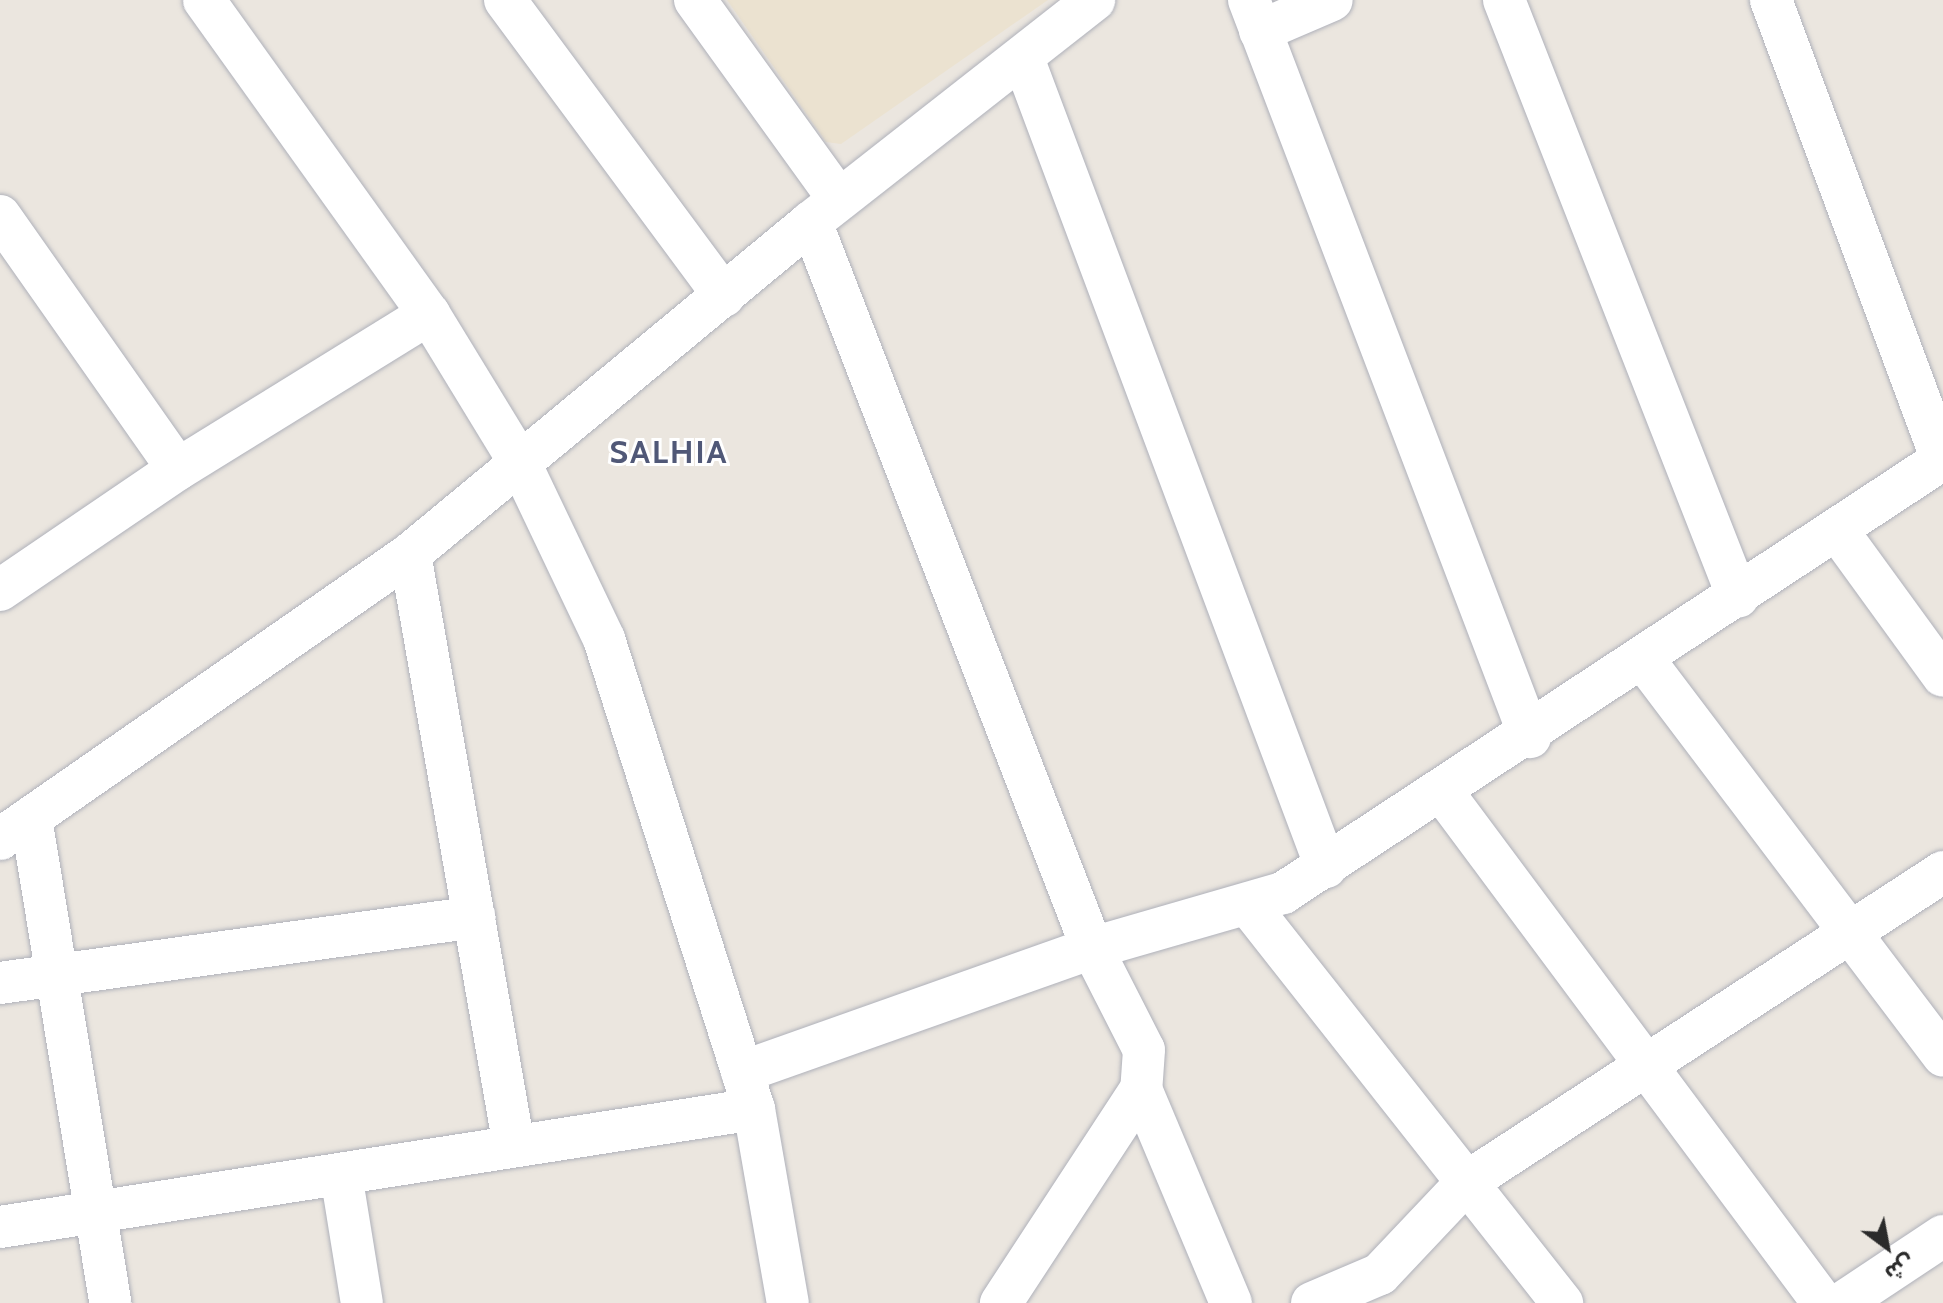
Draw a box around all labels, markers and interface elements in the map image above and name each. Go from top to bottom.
district label: SALHIA [610,433,728,471]
north arrow [1847,1207,1927,1287]
text: ش [1880,1248,1920,1287]

